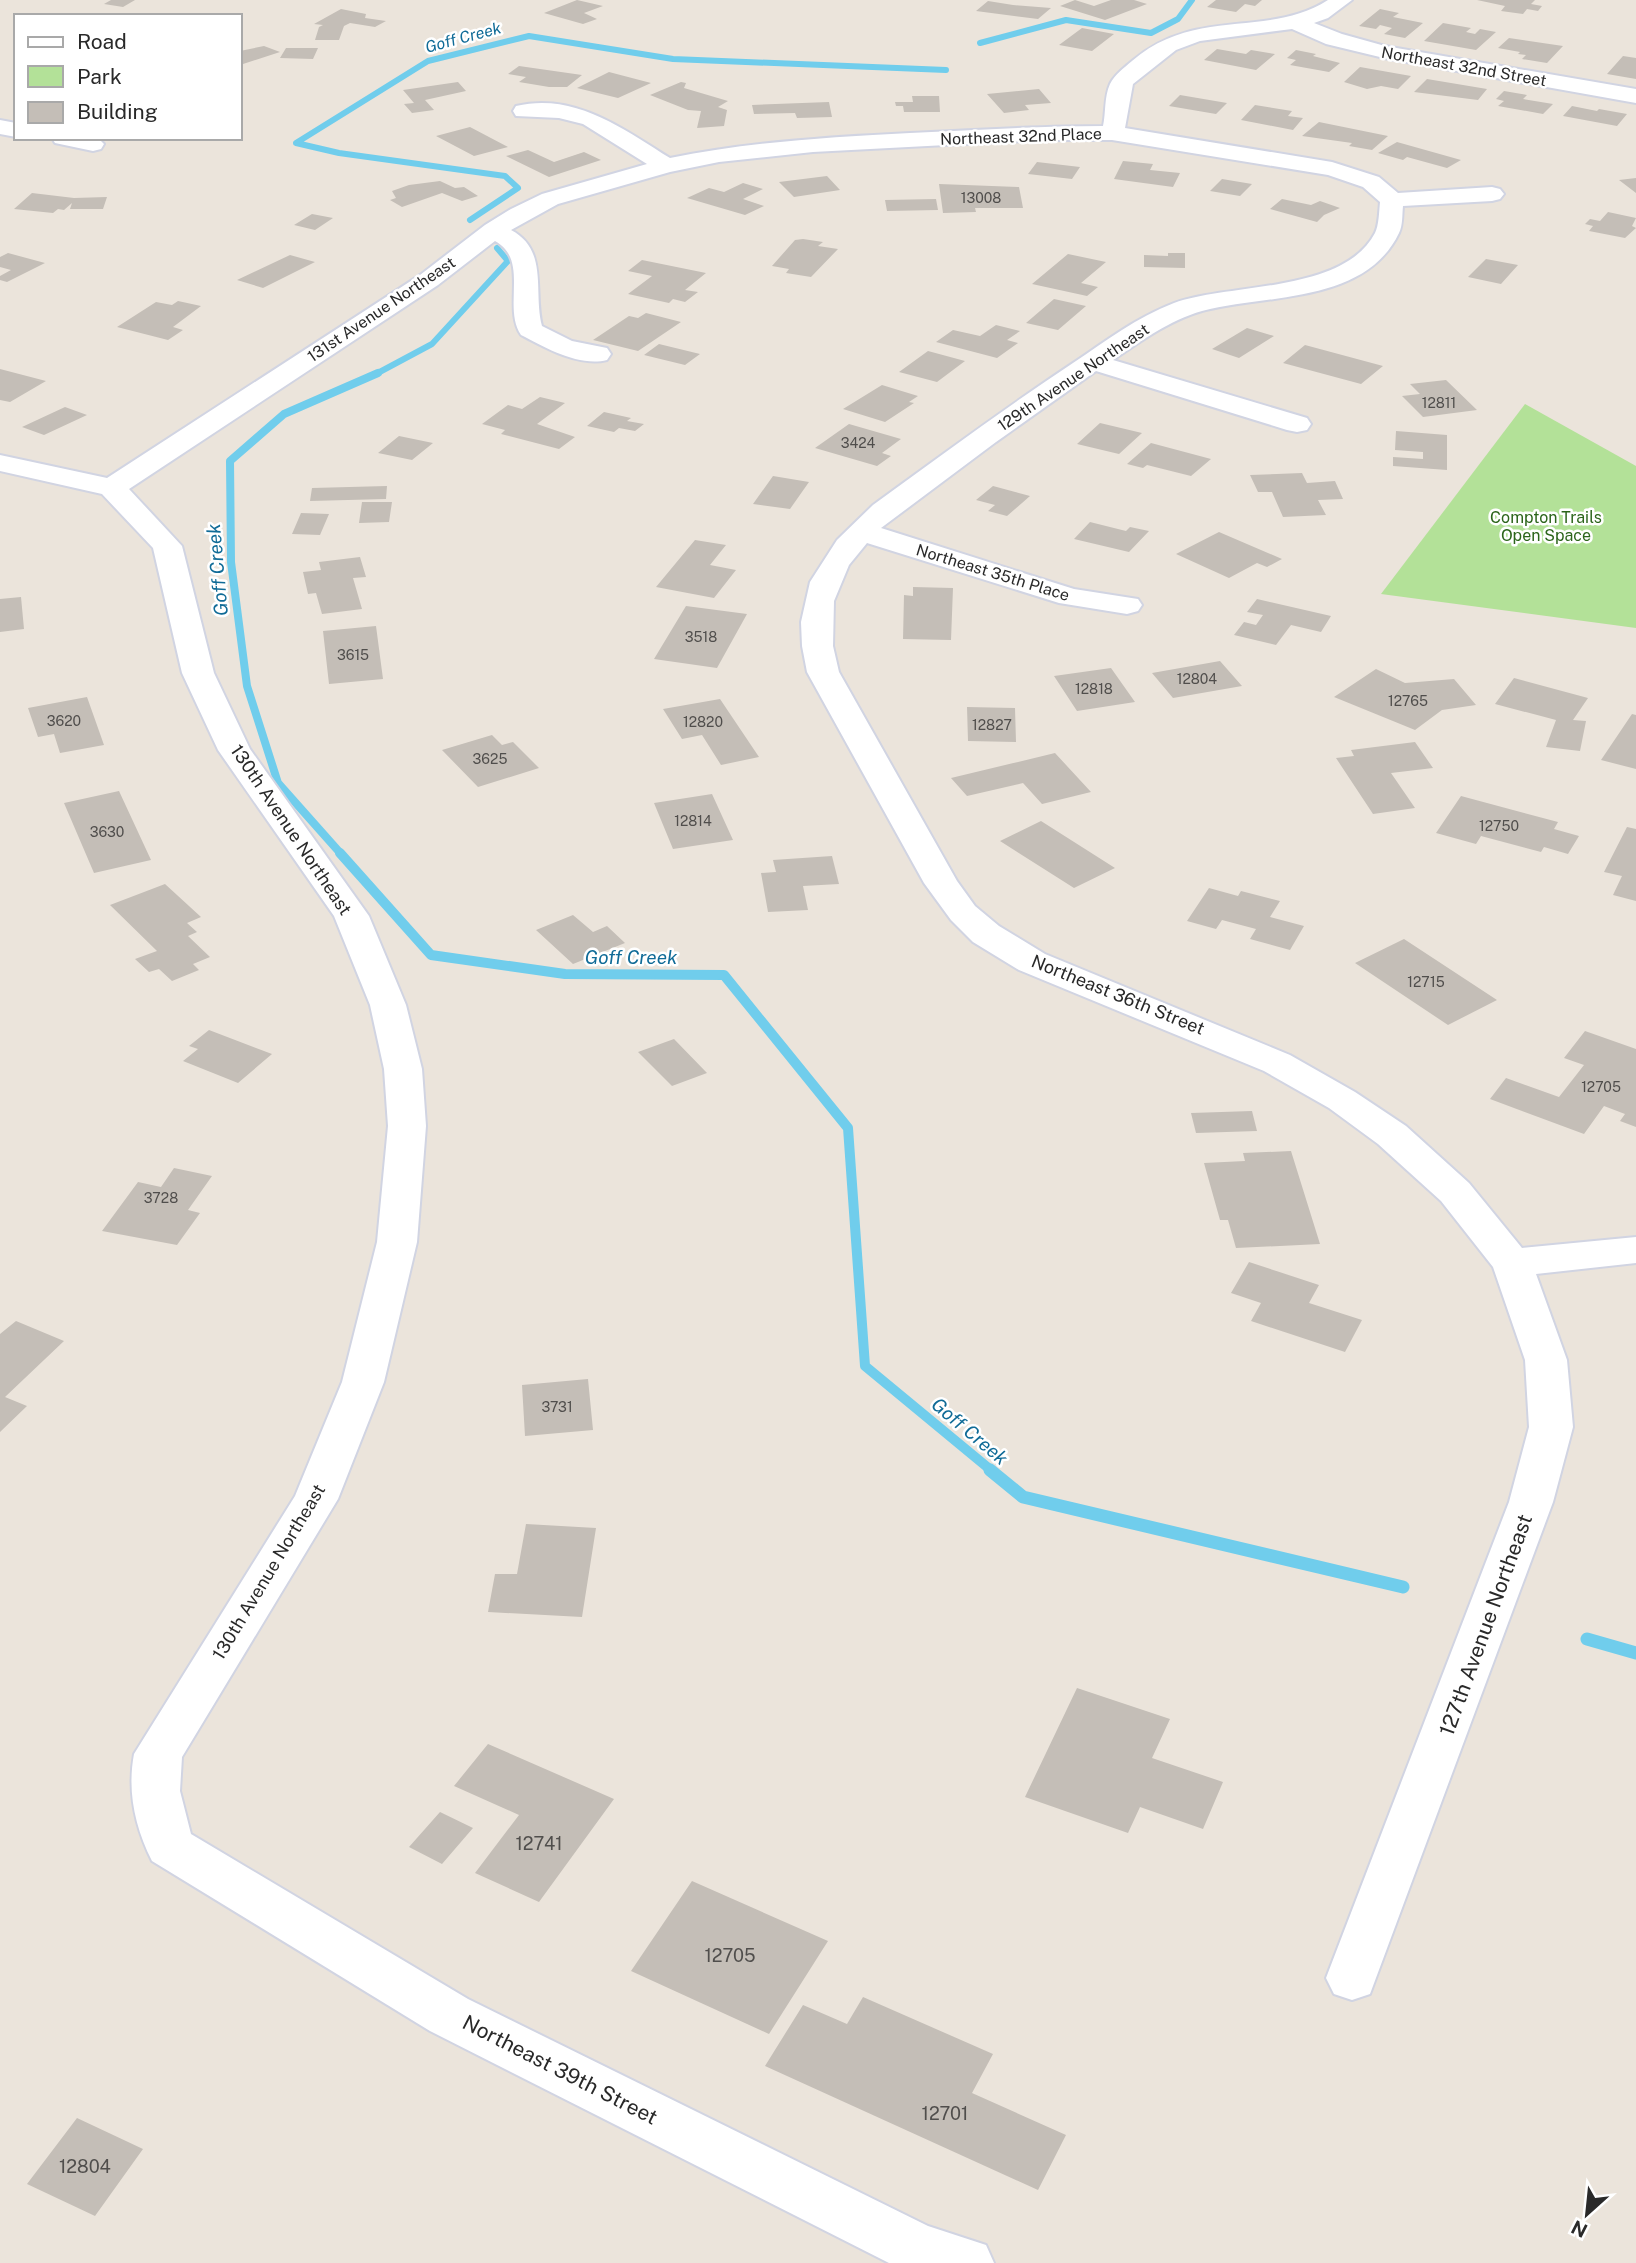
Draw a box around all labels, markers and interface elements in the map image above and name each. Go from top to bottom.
legend [14,14,242,140]
water label: Goff Creek [423,18,504,57]
text: Road [77,29,127,54]
street label: Northeast 32nd Street [1380,43,1548,90]
text: Park [77,64,122,89]
text: Building [77,99,158,124]
street label: Northeast 32nd Place [940,124,1102,149]
house number: 13008 [961,190,1001,206]
street label: 131st Avenue Northeast [304,253,459,366]
street label: 129th Avenue Northeast [994,320,1153,435]
house number: 12811 [1422,395,1456,411]
house number: 3424 [841,435,876,451]
park label: Compton Trails Open Space [1490,508,1602,545]
water label: Goff Creek [202,522,232,617]
street label: Northeast 35th Place [914,540,1072,605]
house number: 3518 [685,629,717,645]
house number: 3615 [337,647,369,663]
house number: 12804 [1177,671,1217,687]
house number: 12818 [1075,681,1113,697]
house number: 12765 [1388,693,1428,709]
house number: 3620 [47,713,81,729]
house number: 12820 [683,714,723,730]
house number: 12827 [972,717,1012,733]
street label: 130th Avenue Northeast [227,741,356,919]
house number: 3625 [473,751,507,767]
house number: 12814 [674,813,712,829]
house number: 12750 [1479,818,1519,834]
house number: 3630 [90,824,124,840]
water label: Goff Creek [585,946,678,968]
street label: Northeast 36th Street [1029,950,1208,1039]
house number: 12715 [1407,974,1445,990]
house number: 12705 [1581,1079,1621,1095]
house number: 3728 [144,1190,178,1206]
water label: Goff Creek [927,1393,1013,1470]
house number: 3731 [541,1399,573,1415]
street label: 130th Avenue Northeast [208,1480,329,1663]
street label: 127th Avenue Northeast [1434,1511,1537,1739]
house number: 12741 [515,1833,563,1854]
house number: 12705 [704,1945,756,1966]
street label: Northeast 39th Street [459,2009,662,2130]
house number: 12701 [922,2103,968,2124]
house number: 12804 [59,2156,111,2177]
north arrow [1552,2179,1622,2249]
text: N [1568,2216,1591,2242]

